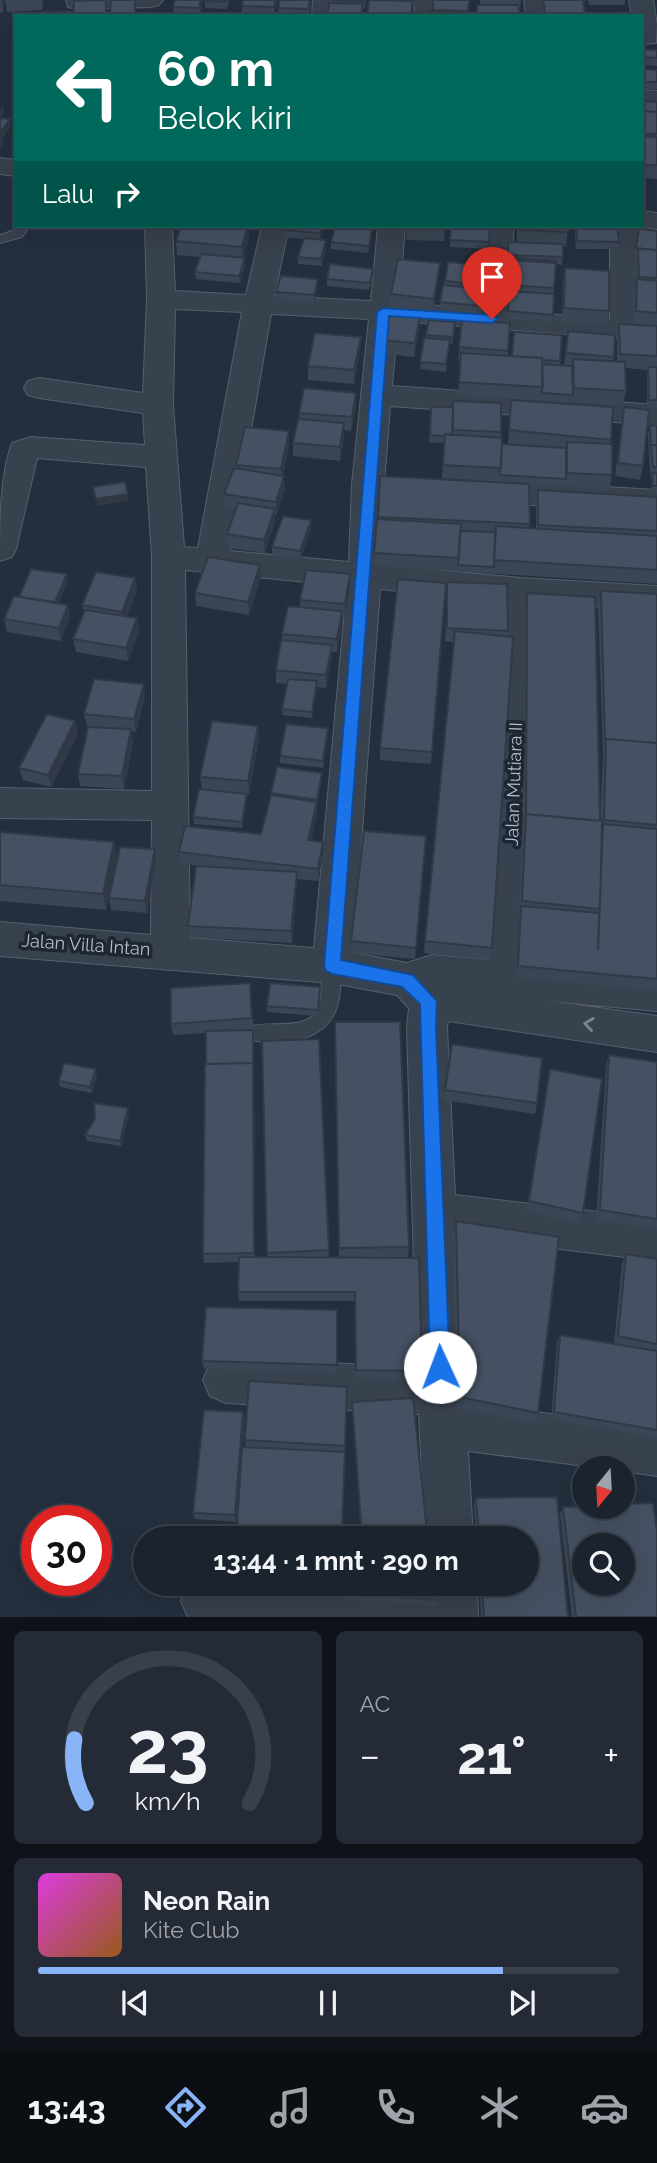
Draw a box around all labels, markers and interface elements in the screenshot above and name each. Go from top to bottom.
text: 60 m [157,40,274,97]
icon: left [42,42,133,133]
text: Belok kiri [157,99,292,136]
icon: right [108,175,146,213]
text: Lalu [42,179,94,209]
pin [462,247,522,319]
icon: arrive [473,258,511,296]
street label: Jalan Mutiara II [501,722,526,846]
street label: Jalan Villa Intan [21,930,151,959]
one-way arrow [584,1017,595,1032]
position arrow [403,1330,477,1404]
north arrow [572,1456,635,1519]
map controls [572,1456,635,1596]
speed limit sign: 30 [21,1505,112,1596]
button: search [572,1533,635,1596]
text: 13:44 · 1 mnt · 290 m [213,1546,459,1576]
text: AC [360,1690,390,1717]
text: 23 [127,1706,209,1791]
text: 21° [457,1725,526,1786]
text: − [360,1733,380,1778]
text: + [603,1733,619,1778]
text: km/h [135,1786,201,1816]
text: Neon Rain [143,1886,270,1916]
text: Kite Club [143,1916,240,1943]
icon: previous [116,1984,154,2022]
icon: pause [309,1984,347,2022]
icon: next [503,1984,541,2022]
icon: directions [161,2083,210,2132]
icon: music [266,2083,315,2132]
icon: phone [371,2083,420,2132]
icon: climate [475,2083,524,2132]
icon: car [580,2083,629,2132]
text: 13:43 [28,2089,106,2126]

